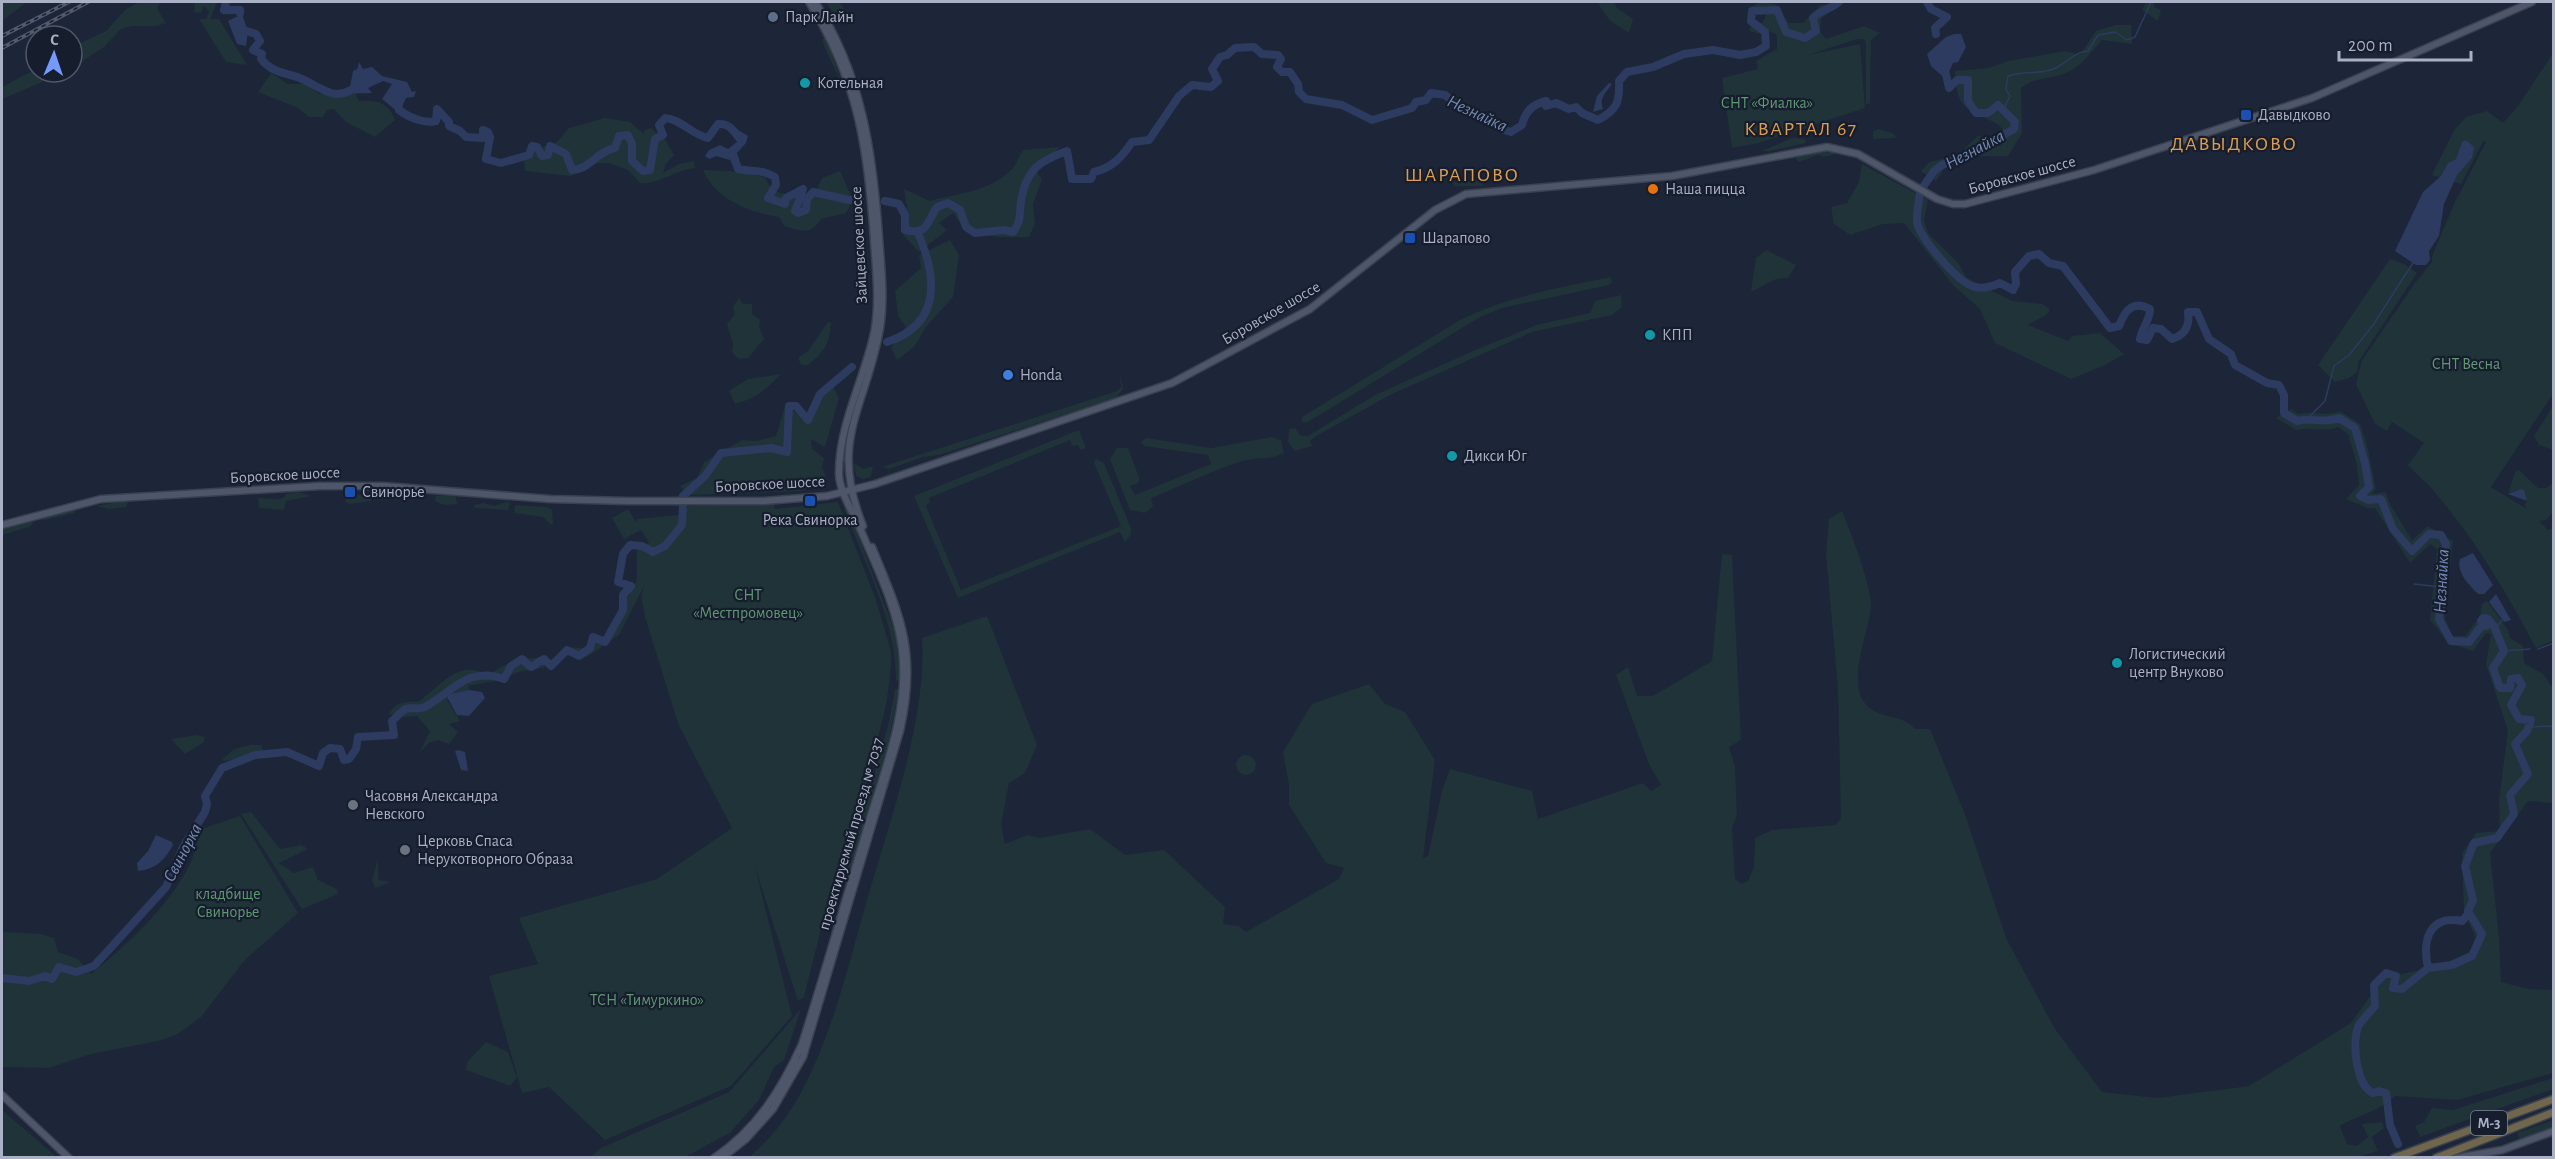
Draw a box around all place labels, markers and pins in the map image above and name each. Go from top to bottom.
place label: Парк Лайн [785,9,854,25]
marker: Парк Лайн [766,10,780,24]
place label: Котельная [817,75,884,91]
marker: Котельная [798,76,812,90]
place label: Давыдково [2258,107,2331,123]
marker: Давыдково [2239,108,2253,122]
place label: Наша пицца [1665,181,1745,197]
marker: Наша пицца [1646,182,1660,196]
place label: Шарапово [1422,230,1491,246]
marker: Шарапово [1403,231,1417,245]
place label: КПП [1662,327,1693,343]
marker: КПП [1643,328,1657,342]
place label: Honda [1020,367,1062,383]
marker: Honda [1001,368,1015,382]
place label: Дикси Юг [1464,448,1527,464]
marker: Дикси Юг [1445,449,1459,463]
place label: Свинорье [362,484,425,500]
marker: Свинорье [343,485,357,499]
marker: Река Свинорка [803,494,817,508]
place label: Река Свинорка [762,512,858,528]
place label: Логистический центр Внуково [2129,646,2226,681]
marker: Логистический центр Внуково [2110,656,2124,670]
place label: Часовня Александра Невского [365,788,498,822]
marker: Часовня Александра Невского [346,798,360,812]
place label: Церковь Спаса Нерукотворного Образа [417,833,573,868]
marker: Церковь Спаса Нерукотворного Образа [398,843,412,857]

